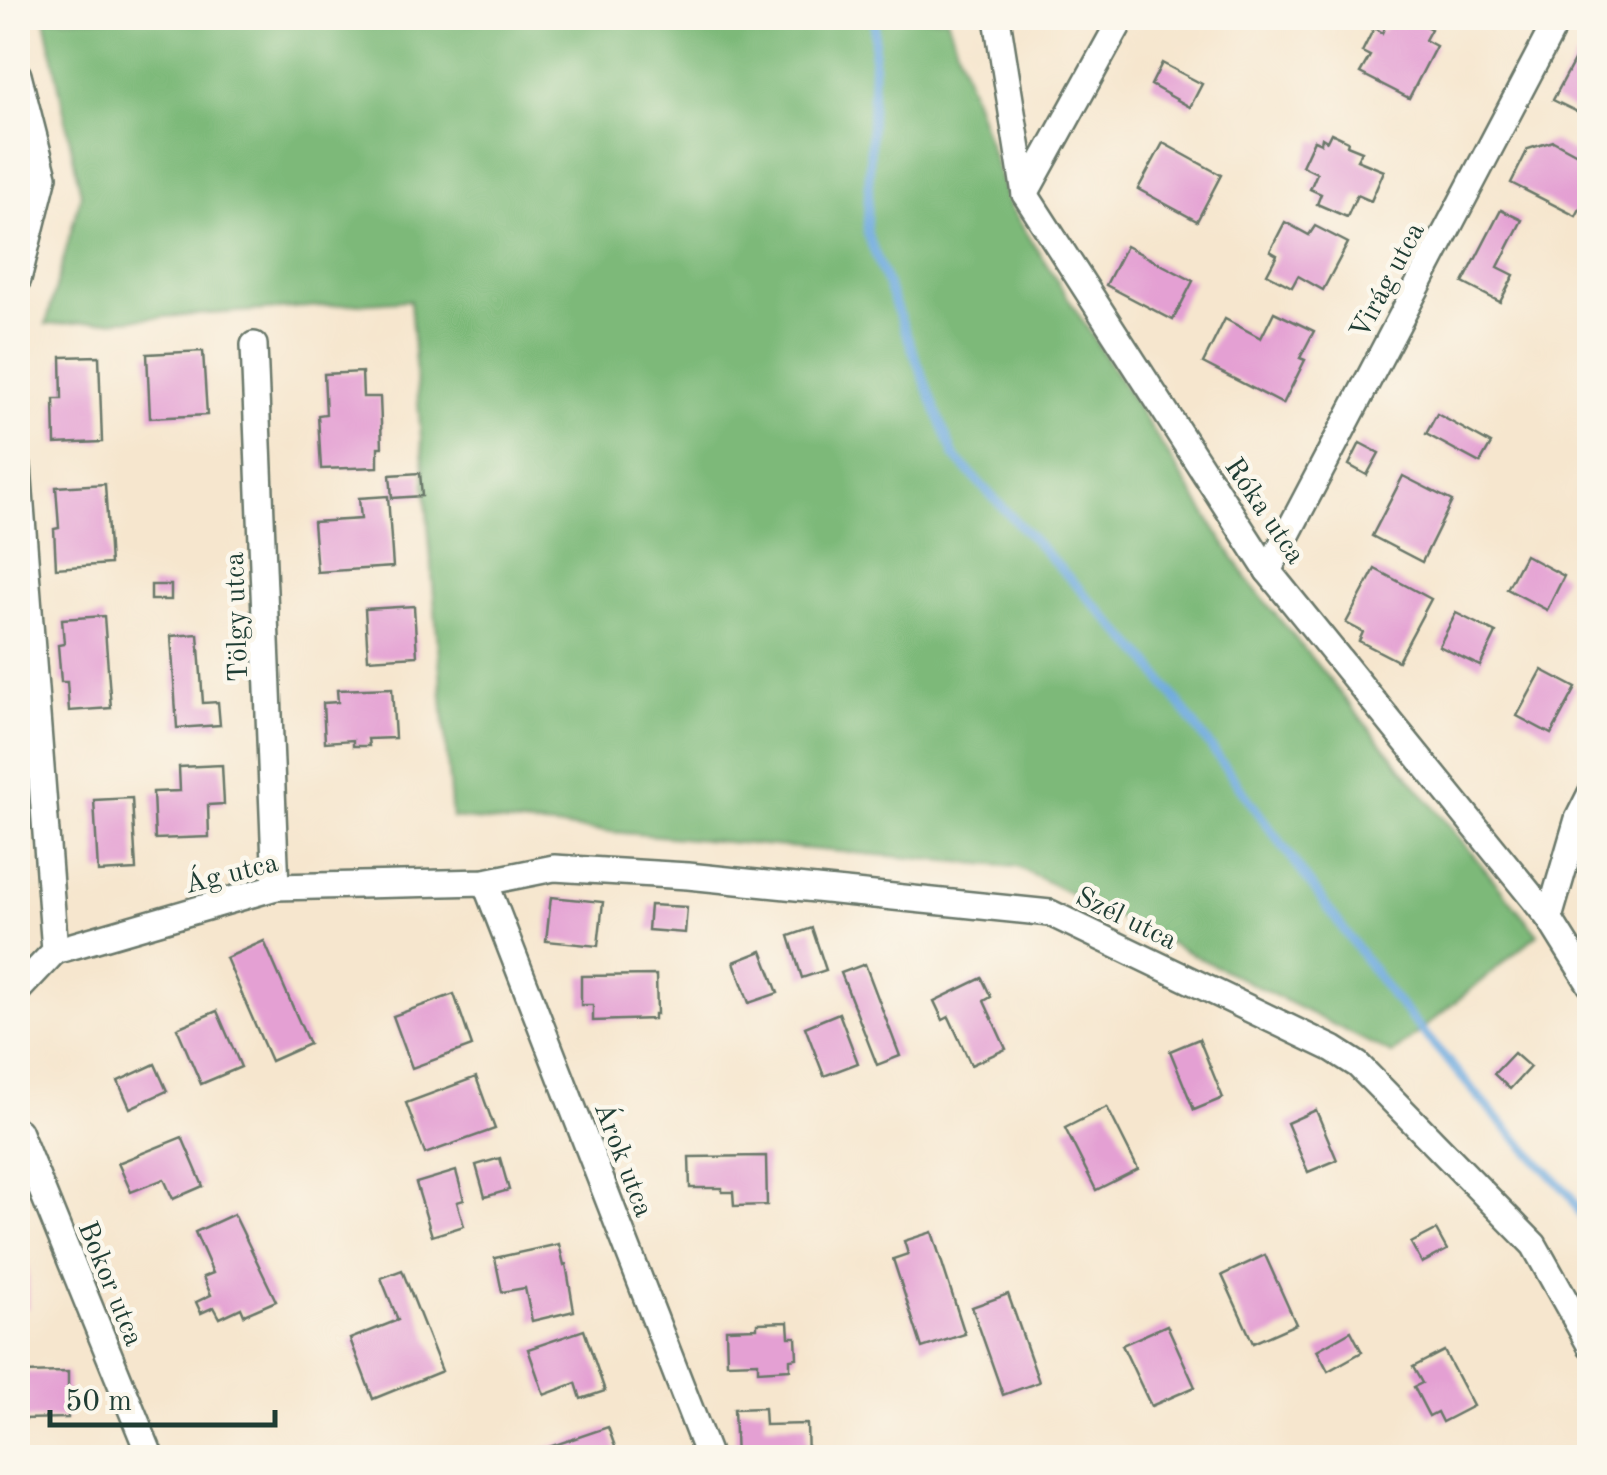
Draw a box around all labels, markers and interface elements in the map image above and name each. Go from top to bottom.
street label: Virág utca [1346,219,1431,344]
street label: Róka utca [1218,454,1309,570]
street label: Tölgy utca [222,551,254,682]
street label: Ág utca [181,845,281,900]
street label: Szél utca [1071,883,1181,956]
street label: Árok utca [588,1097,661,1221]
street label: Bokor utca [72,1218,147,1351]
scale bar [50,1365,275,1427]
text: 50 m [65,1387,132,1417]

